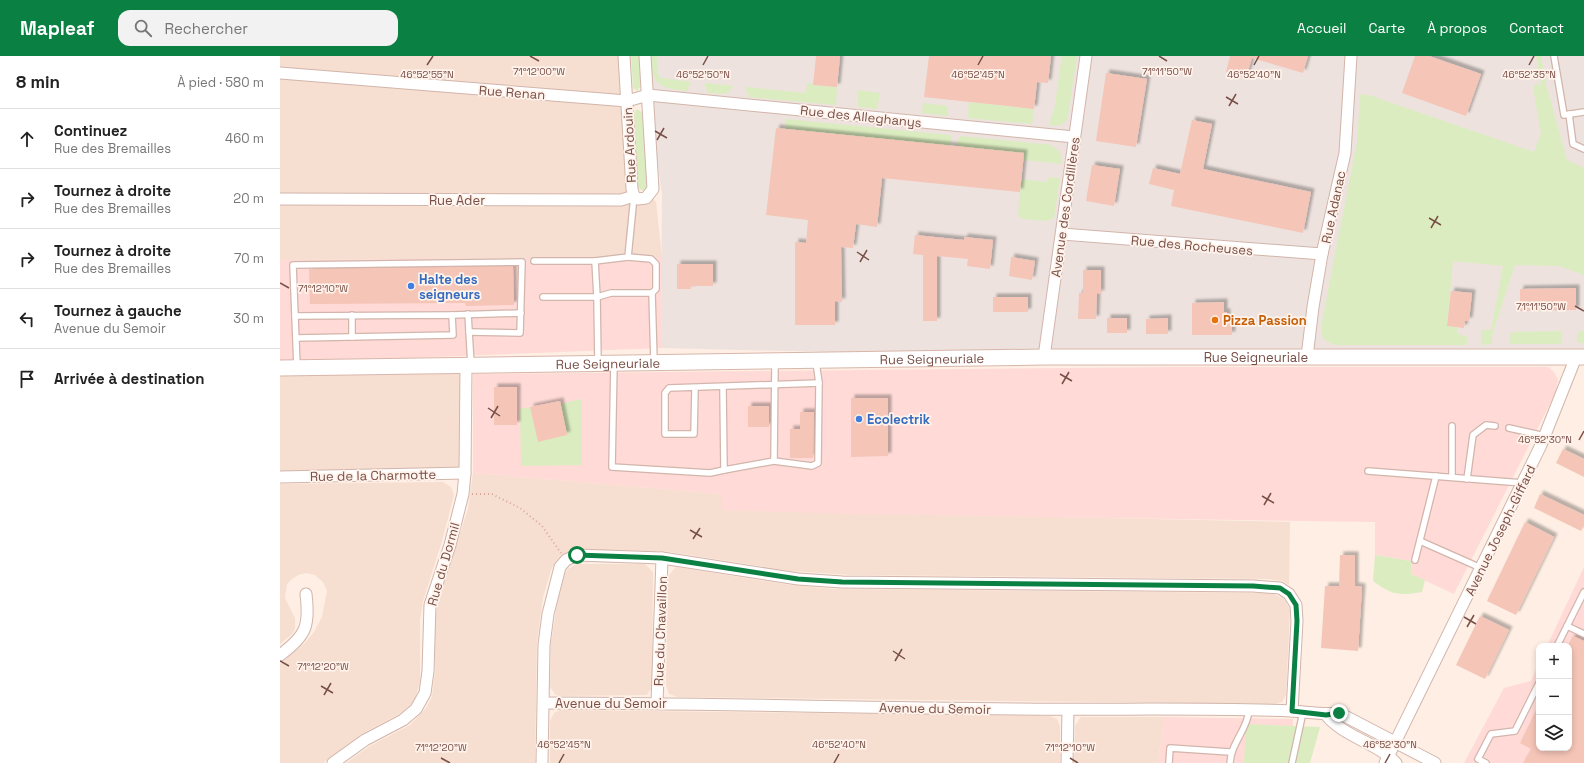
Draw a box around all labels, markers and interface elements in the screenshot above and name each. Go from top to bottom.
search box [118,10,398,46]
text: Mapleaf [20,16,94,41]
icon: search [132,17,154,39]
text: Rechercher [164,19,248,38]
text: Accueil [1297,19,1346,37]
text: Carte [1368,19,1405,37]
text: À propos [1427,19,1487,37]
text: Contact [1509,19,1564,37]
text: 71°12'00"W [513,65,565,78]
text: 71°11'50"W [1142,65,1192,78]
text: 46°52'55"N [400,68,454,81]
text: 46°52'50"N [676,68,730,81]
text: 46°52'45"N [951,68,1005,81]
text: 46°52'40"N [1227,68,1281,81]
text: 46°52'35"N [1502,68,1556,81]
text: 8 min [16,71,60,93]
text: À pied · 580 m [177,74,264,91]
street label: Rue Renan [478,82,546,103]
street label: Rue des Alleghanys [799,102,923,131]
street label: Rue Ardouin [619,107,640,183]
text: Continuez [54,121,127,140]
icon: ahead [16,128,38,150]
text: 460 m [225,130,264,147]
street label: Avenue des Cordillères [1047,136,1084,278]
text: Rue des Bremailles [54,140,171,157]
street label: Rue Adanac [1317,169,1350,245]
text: Tournez à droite [54,181,171,200]
icon: right [16,188,38,210]
text: 20 m [233,190,264,207]
street label: Rue Ader [429,192,485,209]
text: Rue des Bremailles [54,200,171,217]
street label: Rue des Rocheuses [1130,232,1254,259]
text: Tournez à droite [54,241,171,260]
icon: right [16,248,38,270]
text: 70 m [234,250,264,267]
text: Rue des Bremailles [54,260,171,277]
place label: Halte des seigneurs [419,271,481,303]
marker: Halte des seigneurs [406,281,416,291]
text: 71°12'10"W [298,282,348,295]
text: 71°11'50"W [1516,300,1566,313]
text: Tournez à gauche [54,301,182,320]
icon: left [16,308,38,330]
text: 30 m [233,310,264,327]
place label: Pizza Passion [1223,312,1307,329]
marker: Pizza Passion [1210,315,1220,325]
text: Avenue du Semoir [54,320,166,337]
street label: Rue Seigneuriale [1204,349,1308,366]
street label: Rue Seigneuriale [880,350,984,368]
street label: Rue Seigneuriale [556,355,660,373]
icon: arrive [16,368,38,390]
text: Arrivée à destination [54,369,204,388]
place label: Ecolectrik [867,411,931,428]
marker: Ecolectrik [854,414,864,424]
text: 46°52'30"N [1518,433,1572,446]
street label: Avenue Joseph-Giffard [1461,462,1540,598]
street label: Rue de la Charmotte [310,466,436,485]
street label: Rue du Dormil [423,520,464,608]
route start [568,546,586,564]
street label: Rue du Chavaillon [650,576,671,686]
map controls [1536,643,1572,751]
button: + [1536,643,1572,679]
text: 71°12'20"W [297,660,349,673]
button: − [1536,679,1572,715]
street label: Avenue du Semoir [555,695,667,712]
street label: Avenue du Semoir [879,699,991,718]
route end [1330,704,1348,722]
button: layers [1536,715,1572,751]
text: 46°52'45"N [537,738,591,751]
text: 46°52'40"N [812,738,866,751]
text: 46°52'30"N [1363,738,1417,751]
text: 71°12'20"W [415,741,467,754]
text: 71°12'10"W [1045,741,1095,754]

